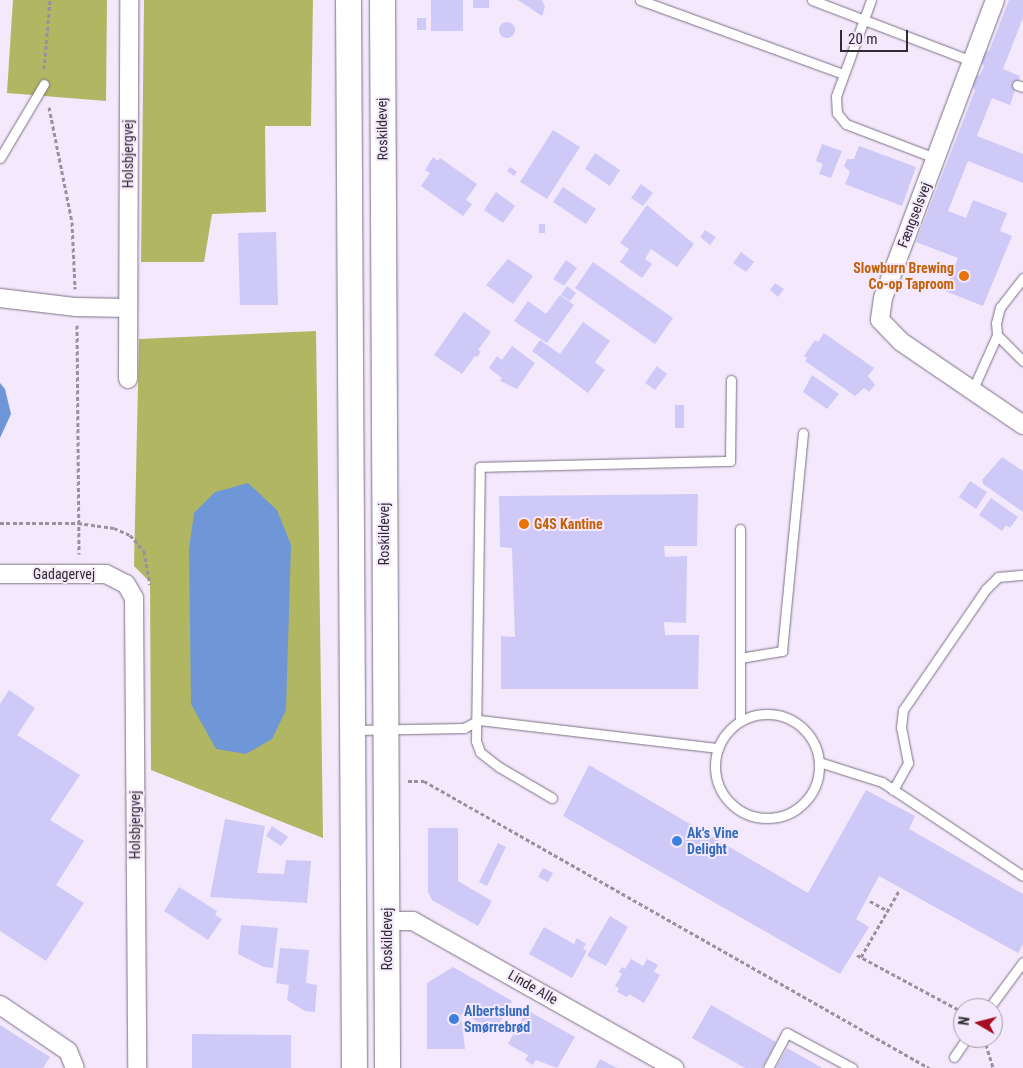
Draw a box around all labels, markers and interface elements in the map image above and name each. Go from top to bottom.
scale bar [843,20,910,52]
text: 20 m [848,30,878,48]
street label: Roskildevej [373,98,391,160]
street label: Holsbjergvej [120,120,136,188]
street label: Fængselsvej [894,180,934,250]
place label: Slowburn Brewing Co-op Taproom [853,260,954,292]
marker: Slowburn Brewing Co-op Taproom [958,270,970,282]
street label: Roskildevej [376,503,392,565]
place label: G4S Kantine [534,516,603,532]
marker: G4S Kantine [518,518,530,530]
street label: Gadagervej [33,566,95,582]
street label: Holsbjergvej [127,791,143,859]
place label: Ak's Vine Delight [687,825,738,858]
marker: Ak's Vine Delight [671,835,683,847]
street label: Roskildevej [379,908,395,970]
street label: Linde Alle [505,966,561,1008]
north arrow [953,998,1003,1048]
place label: Albertslund Smørrebrød [464,1003,530,1036]
marker: Albertslund Smørrebrød [448,1013,460,1025]
text: N [956,1016,973,1026]

